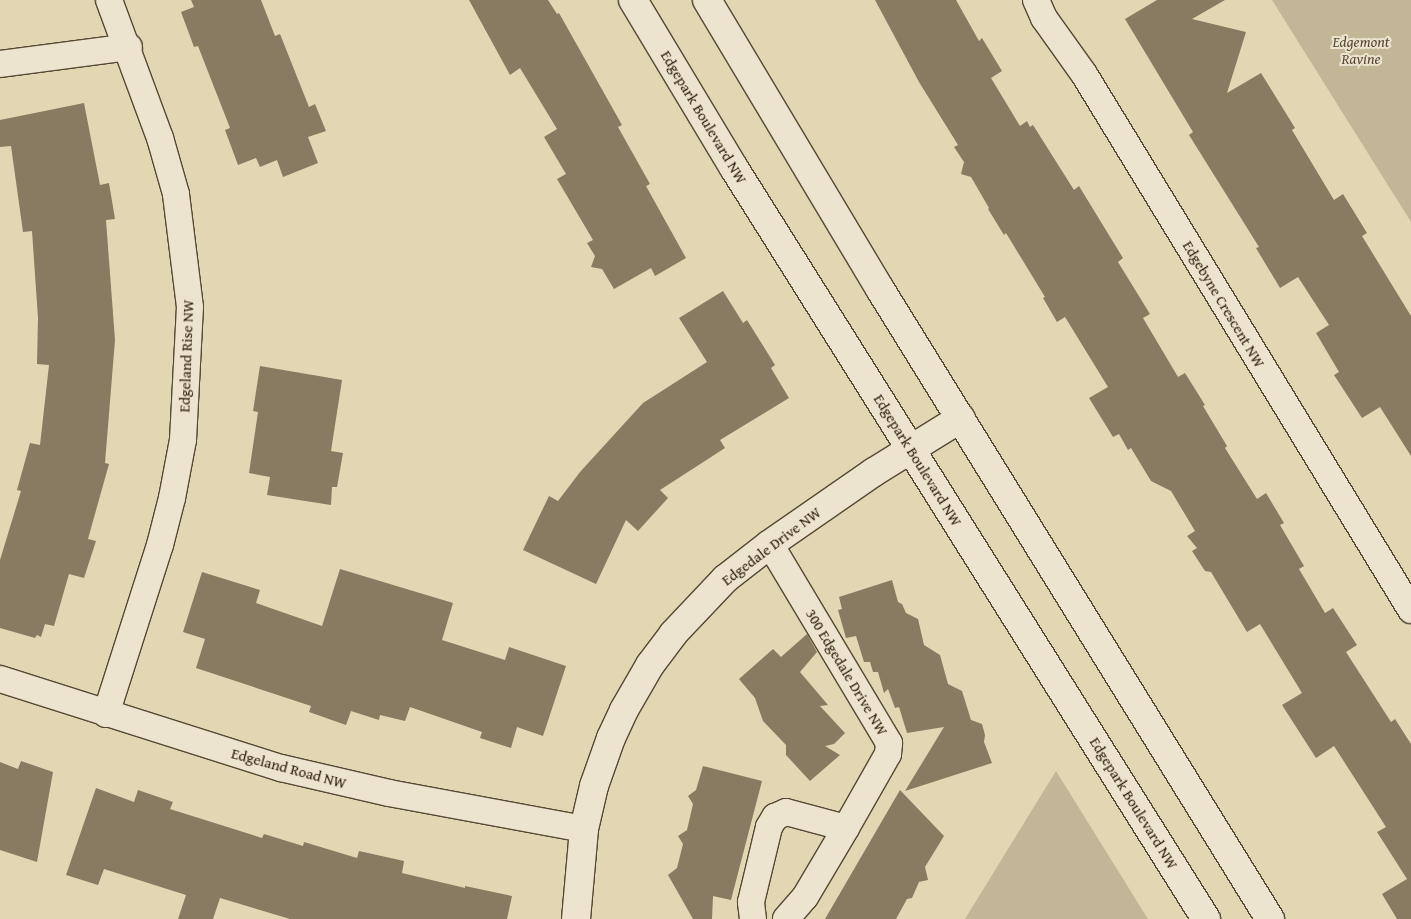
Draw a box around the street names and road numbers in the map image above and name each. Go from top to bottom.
street label: Edgepark Boulevard NW [657,47,751,187]
street label: Edgebyne Crescent NW [1179,237,1269,371]
street label: Edgeland Rise NW [175,299,197,413]
street label: Edgepark Boulevard NW [870,391,966,529]
street label: Edgedale Drive NW [718,503,824,589]
street label: 300 Edgedale Drive NW [802,606,892,738]
street label: Edgepark Boulevard NW [1086,734,1182,872]
street label: Edgeland Road NW [230,744,348,792]

